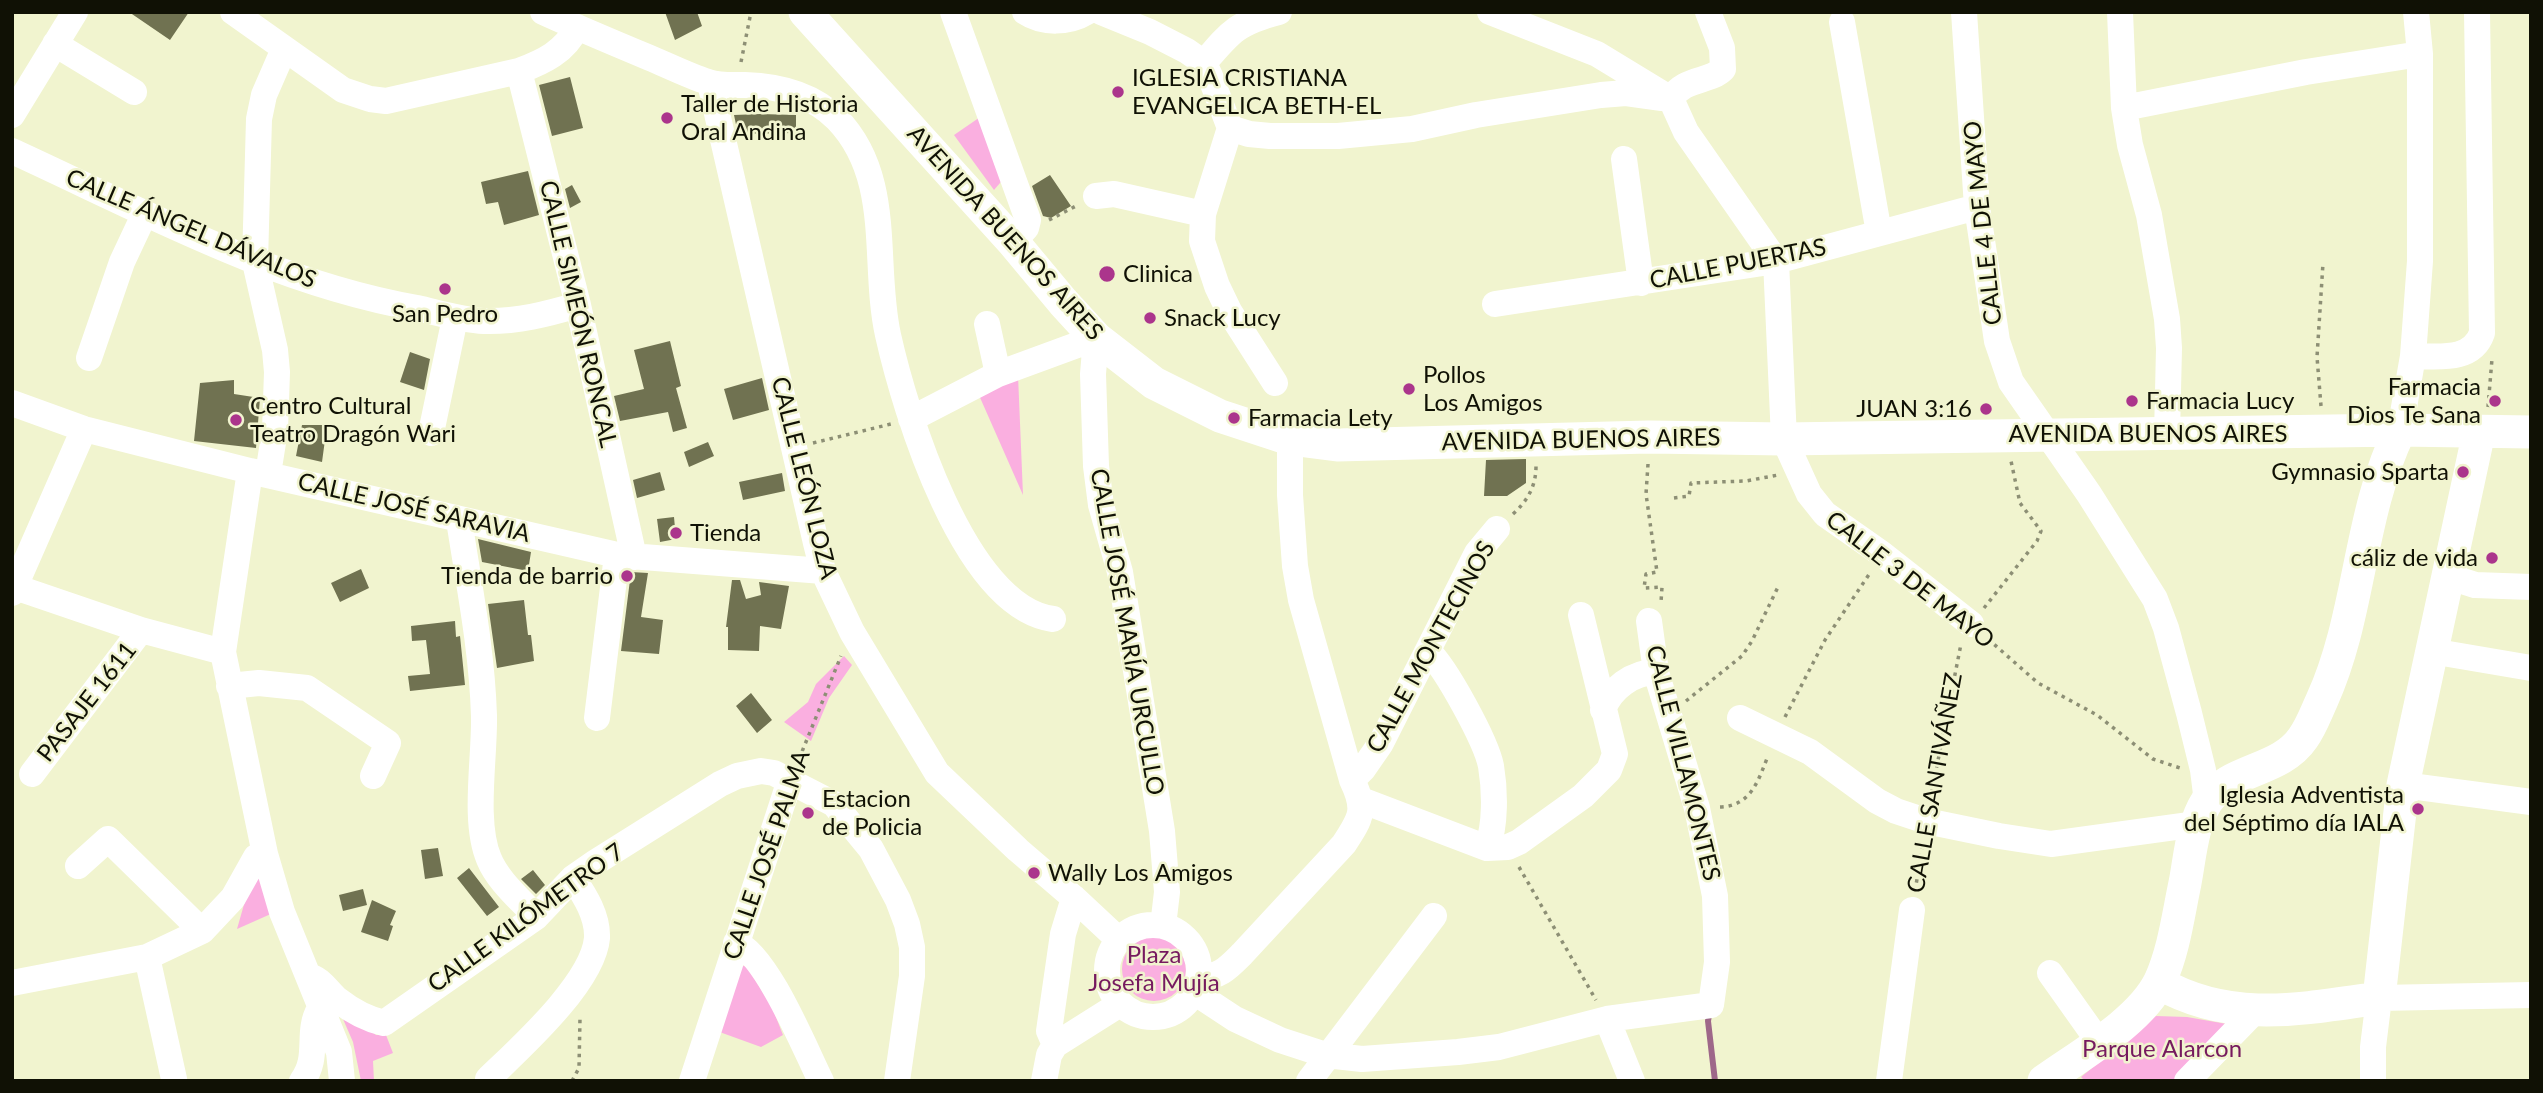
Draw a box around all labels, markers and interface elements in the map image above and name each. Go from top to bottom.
place label: IGLESIA CRISTIANA EVANGELICA BETH-EL [1132,64,1381,120]
marker: IGLESIA CRISTIANA EVANGELICA BETH-EL [1110,84,1126,100]
place label: Taller de Historia Oral Andina [681,90,858,146]
marker: Taller de Historia Oral Andina [659,110,675,126]
street label: CALLE 4 DE MAYO [1958,119,2008,327]
street label: AVENIDA BUENOS AIRES [901,120,1109,346]
street label: CALLE ÁNGEL DÁVALOS [62,163,320,295]
street label: CALLE SIMEÓN RONCAL [533,178,623,450]
street label: CALLE PUERTAS [1647,233,1829,295]
place label: Clinica [1123,260,1193,288]
marker: Clinica [1097,264,1117,284]
marker: San Pedro [437,281,453,297]
place label: San Pedro [392,300,498,328]
place label: Snack Lucy [1164,304,1281,332]
marker: Snack Lucy [1142,310,1158,326]
place label: Pollos Los Amigos [1423,361,1543,417]
place label: Farmacia Dios Te Sana [2347,373,2481,429]
street label: CALLE LEÓN LOZA [765,374,843,582]
marker: Pollos Los Amigos [1401,381,1417,397]
place label: Farmacia Lucy [2146,387,2294,415]
place label: Centro Cultural Teatro Dragón Wari [250,392,456,448]
marker: Farmacia Lucy [2124,393,2140,409]
marker: Farmacia Dios Te Sana [2487,393,2503,409]
place label: JUAN 3:16 [1856,395,1972,423]
marker: JUAN 3:16 [1978,401,1994,417]
place label: Farmacia Lety [1248,404,1393,432]
marker: Farmacia Lety [1226,410,1242,426]
marker: Centro Cultural Teatro Dragón Wari [228,412,244,428]
street label: AVENIDA BUENOS AIRES [2009,420,2287,448]
street label: AVENIDA BUENOS AIRES [1441,423,1721,457]
place label: Gymnasio Sparta [2271,458,2449,486]
marker: Gymnasio Sparta [2455,464,2471,480]
street label: CALLE JOSÉ MARÍA URCULLO [1084,466,1170,798]
street label: CALLE JOSÉ SARAVIA [295,467,533,549]
street label: CALLE 3 DE MAYO [1820,505,2000,655]
place label: Tienda [690,519,761,547]
marker: Tienda [668,525,684,541]
street label: CALLE MONTECINOS [1361,536,1501,758]
place label: cáliz de vida [2350,544,2478,572]
marker: cáliz de vida [2484,550,2500,566]
place label: Tienda de barrio [441,562,613,590]
marker: Tienda de barrio [619,568,635,584]
street label: PASAJE 1611 [31,636,143,768]
street label: CALLE VILLAMONTES [1640,642,1726,884]
street label: CALLE SANTIVÁÑEZ [1901,671,1969,895]
street label: CALLE JOSÉ PALMA [718,746,816,964]
place label: Iglesia Adventista del Séptimo día IALA [2184,781,2404,837]
place label: Estacion de Policia [822,785,922,841]
marker: Iglesia Adventista del Séptimo día IALA [2410,801,2426,817]
marker: Estacion de Policia [800,805,816,821]
street label: CALLE KILÓMETRO 7 [423,837,629,999]
place label: Wally Los Amigos [1048,859,1233,887]
marker: Wally Los Amigos [1026,865,1042,881]
park label: Plaza Josefa Mujía [1088,941,1220,997]
park label: Parque Alarcon [2082,1035,2242,1063]

